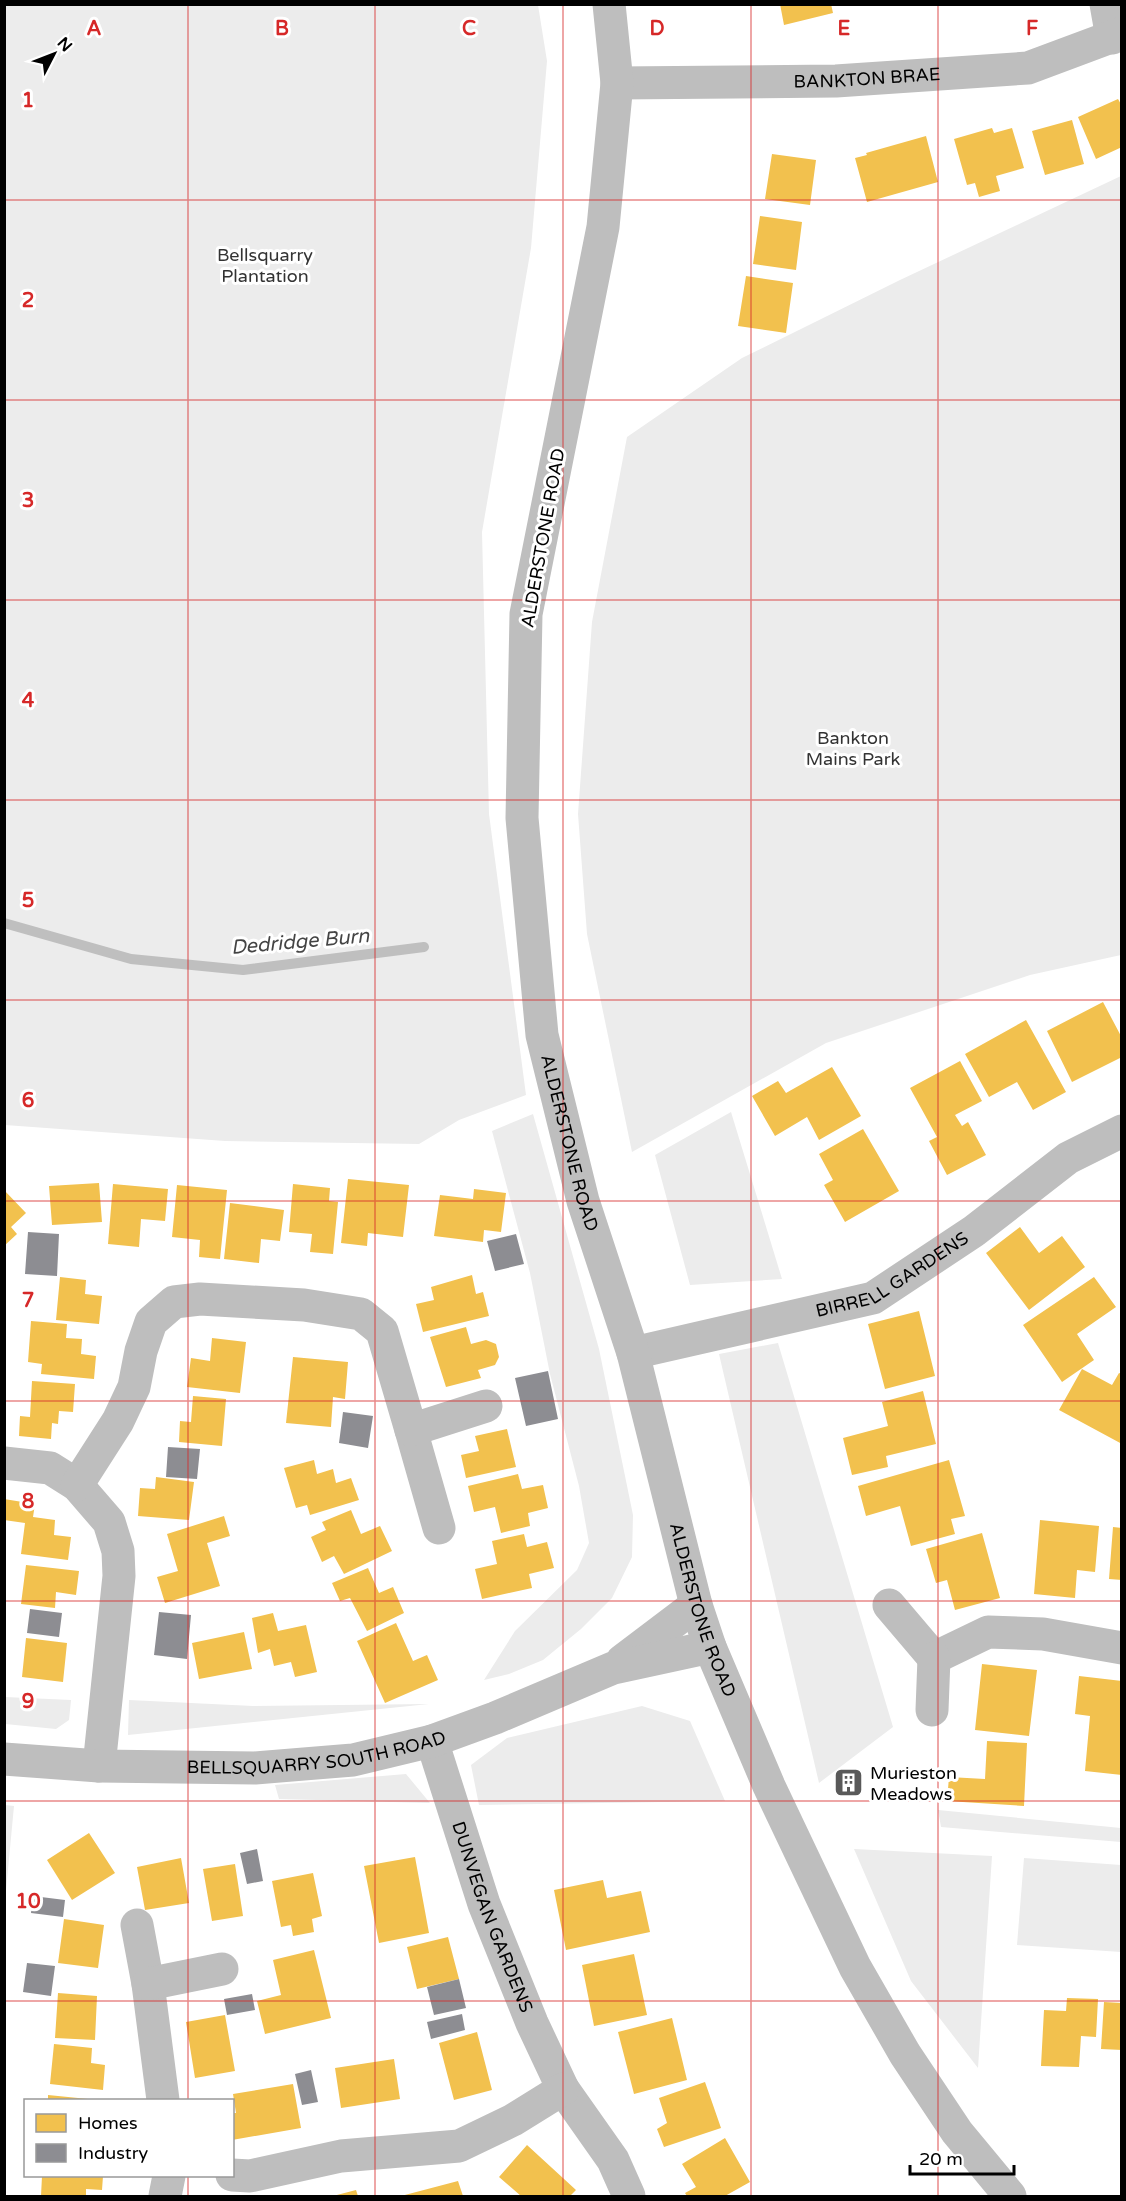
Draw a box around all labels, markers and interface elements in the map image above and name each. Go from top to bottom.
text: A [87,17,102,41]
text: B [275,17,289,41]
text: C [462,17,476,41]
text: D [649,17,665,41]
text: E [838,17,851,41]
text: F [1026,17,1038,41]
north arrow [24,24,84,84]
text: N [53,33,76,56]
street label: BANKTON BRAE [793,63,941,92]
text: 1 [22,89,34,113]
park label: Bellsquarry Plantation [217,244,313,287]
text: 2 [22,289,34,313]
street label: ALDERSTONE ROAD [516,447,570,629]
text: 3 [22,489,34,513]
text: 4 [22,689,35,713]
park label: Bankton Mains Park [806,727,901,770]
text: 5 [22,889,34,913]
water label: Dedridge Burn [230,924,371,960]
street label: ALDERSTONE ROAD [536,1052,603,1234]
text: 6 [22,1089,34,1113]
street label: BIRRELL GARDENS [813,1227,973,1322]
text: 7 [22,1289,34,1313]
text: 8 [22,1490,34,1514]
street label: ALDERSTONE ROAD [665,1520,741,1700]
text: 9 [22,1690,34,1714]
street label: BELLSQUARRY SOUTH ROAD [187,1726,449,1779]
place label: Murieston Meadows [870,1762,957,1805]
building icon: Murieston Meadows [833,1767,865,1799]
street label: DUNVEGAN GARDENS [447,1819,538,2016]
text: 10 [15,1890,41,1914]
legend [24,2099,234,2177]
text: Homes [78,2112,138,2134]
scale bar [910,2138,1014,2176]
text: Industry [78,2142,149,2164]
text: 20 m [919,2148,963,2170]

